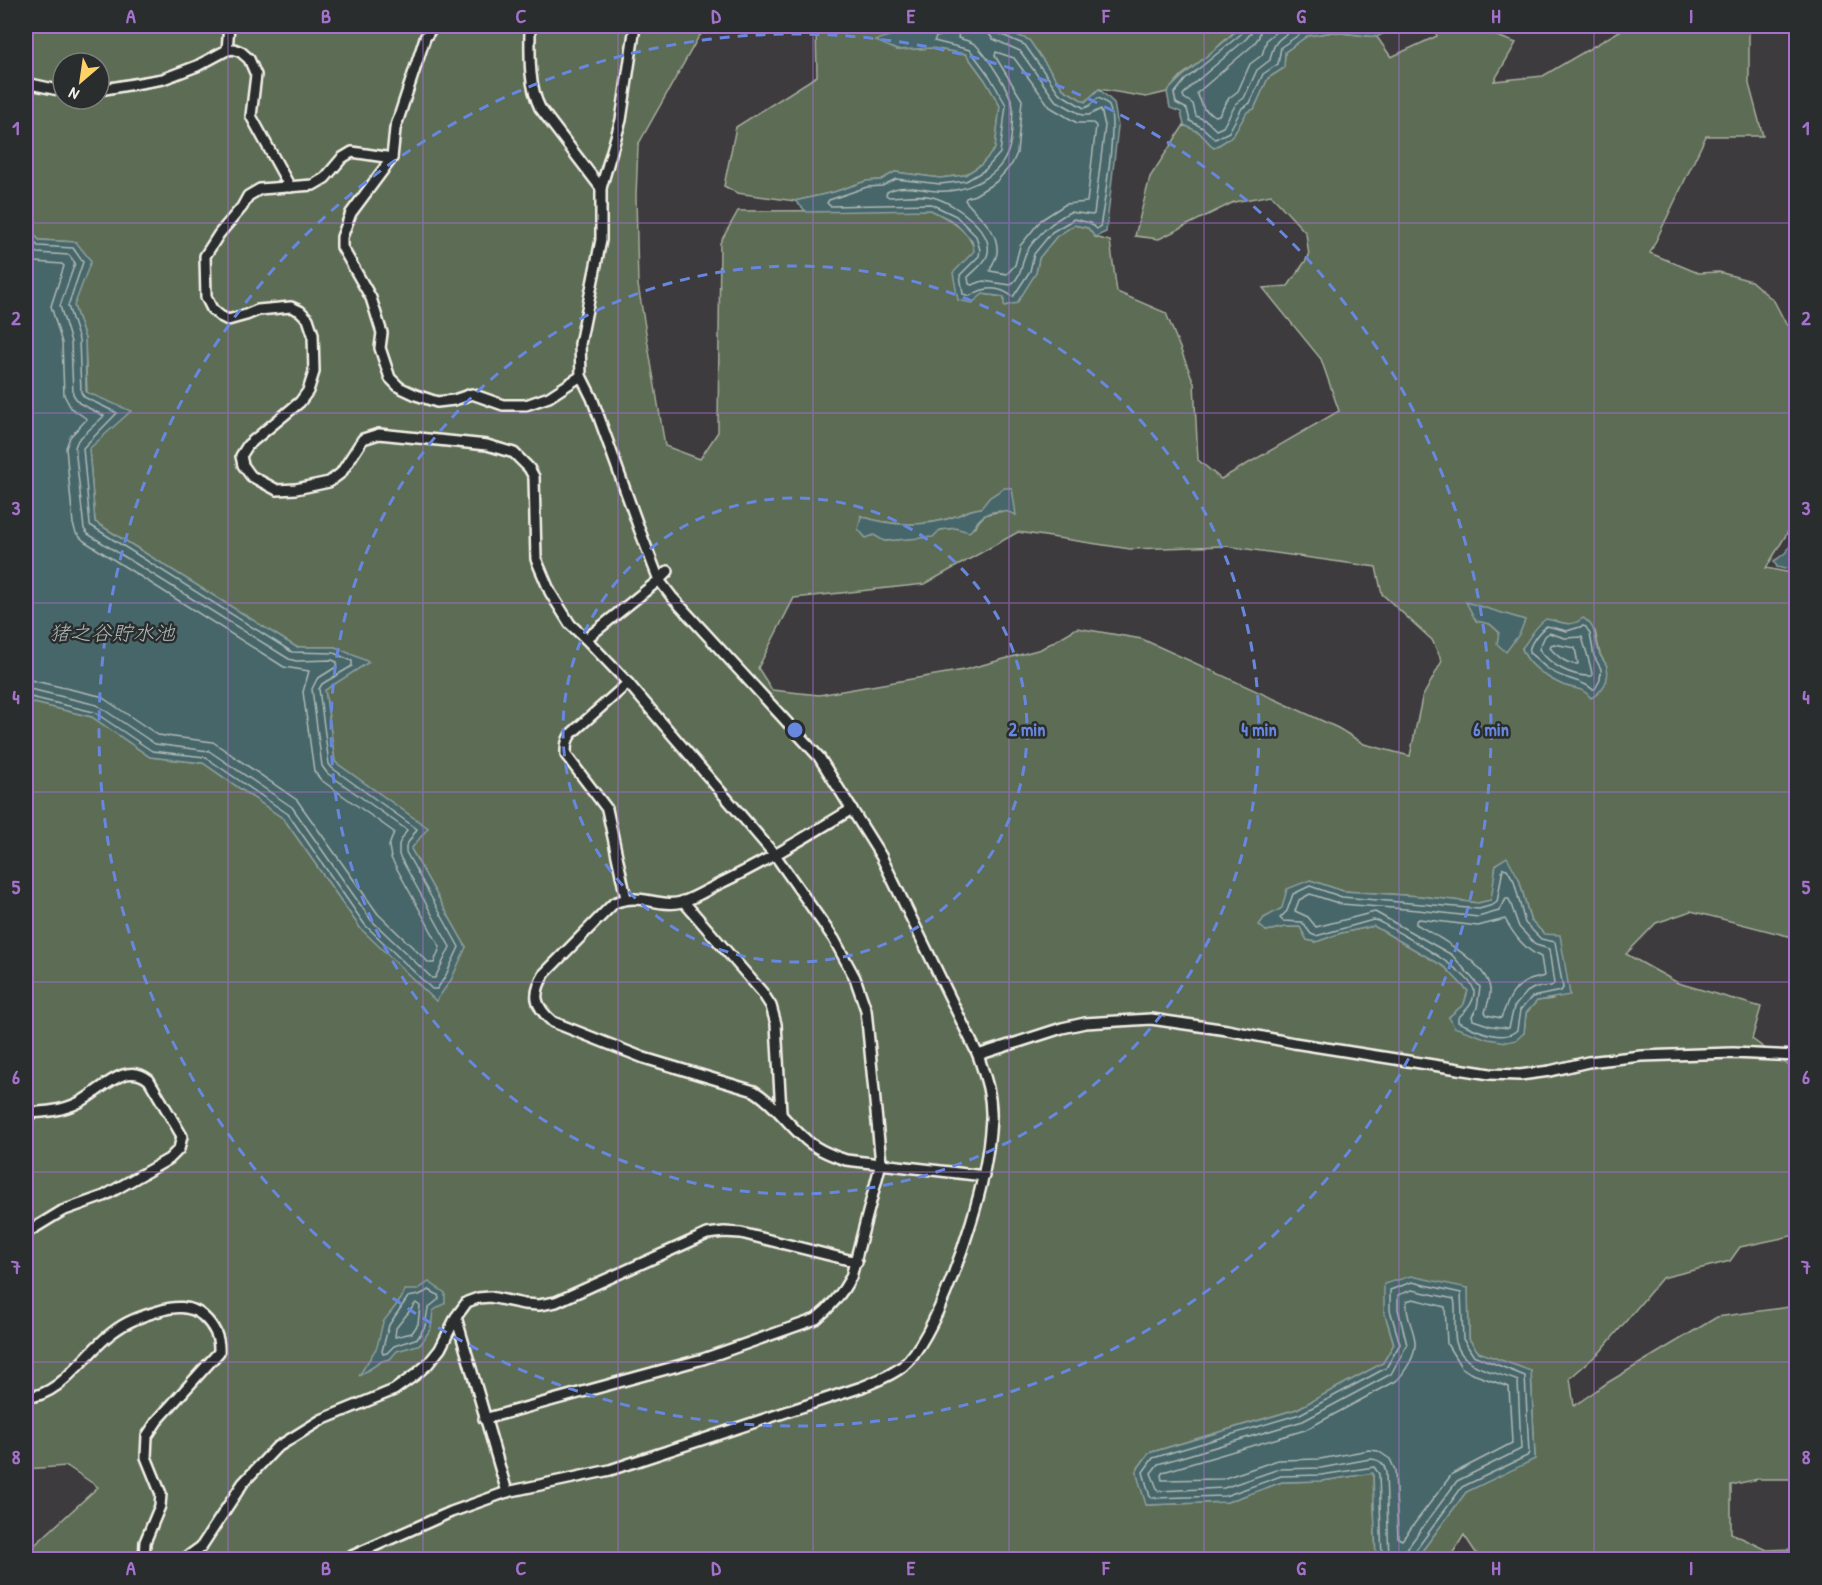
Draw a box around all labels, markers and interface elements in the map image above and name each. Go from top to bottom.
text: A [126,2,136,29]
text: B [321,2,331,29]
text: C [516,2,527,29]
text: D [711,2,721,29]
text: E [907,2,916,29]
text: F [1101,2,1111,29]
text: G [1296,2,1306,29]
text: H [1491,2,1501,29]
text: I [1689,2,1693,29]
north arrow [51,51,111,111]
text: N [64,82,83,106]
text: 1 [12,114,20,141]
text: 1 [1802,114,1810,141]
text: 2 [11,304,21,331]
text: 2 [1801,304,1811,331]
text: 3 [12,494,21,521]
text: 3 [1802,494,1811,521]
water label: 猪之谷貯水池 [49,618,176,647]
text: 4 [12,683,20,710]
text: 4 [1802,683,1810,710]
text: 2 min [1009,717,1045,742]
text: 4 min [1241,717,1277,742]
text: 6 min [1473,717,1509,742]
centre of rings [785,720,805,740]
text: 5 [12,873,21,900]
text: 5 [1802,873,1811,900]
text: 6 [12,1063,20,1090]
text: 6 [1802,1063,1810,1090]
text: 7 [10,1253,21,1280]
text: 7 [1800,1253,1811,1280]
text: 8 [12,1443,21,1470]
text: 8 [1802,1443,1811,1470]
text: A [126,1554,136,1581]
text: B [321,1554,331,1581]
text: C [516,1554,527,1581]
text: D [711,1554,721,1581]
text: E [907,1554,916,1581]
text: F [1101,1554,1111,1581]
text: G [1296,1554,1306,1581]
text: H [1491,1554,1501,1581]
text: I [1689,1554,1693,1581]

